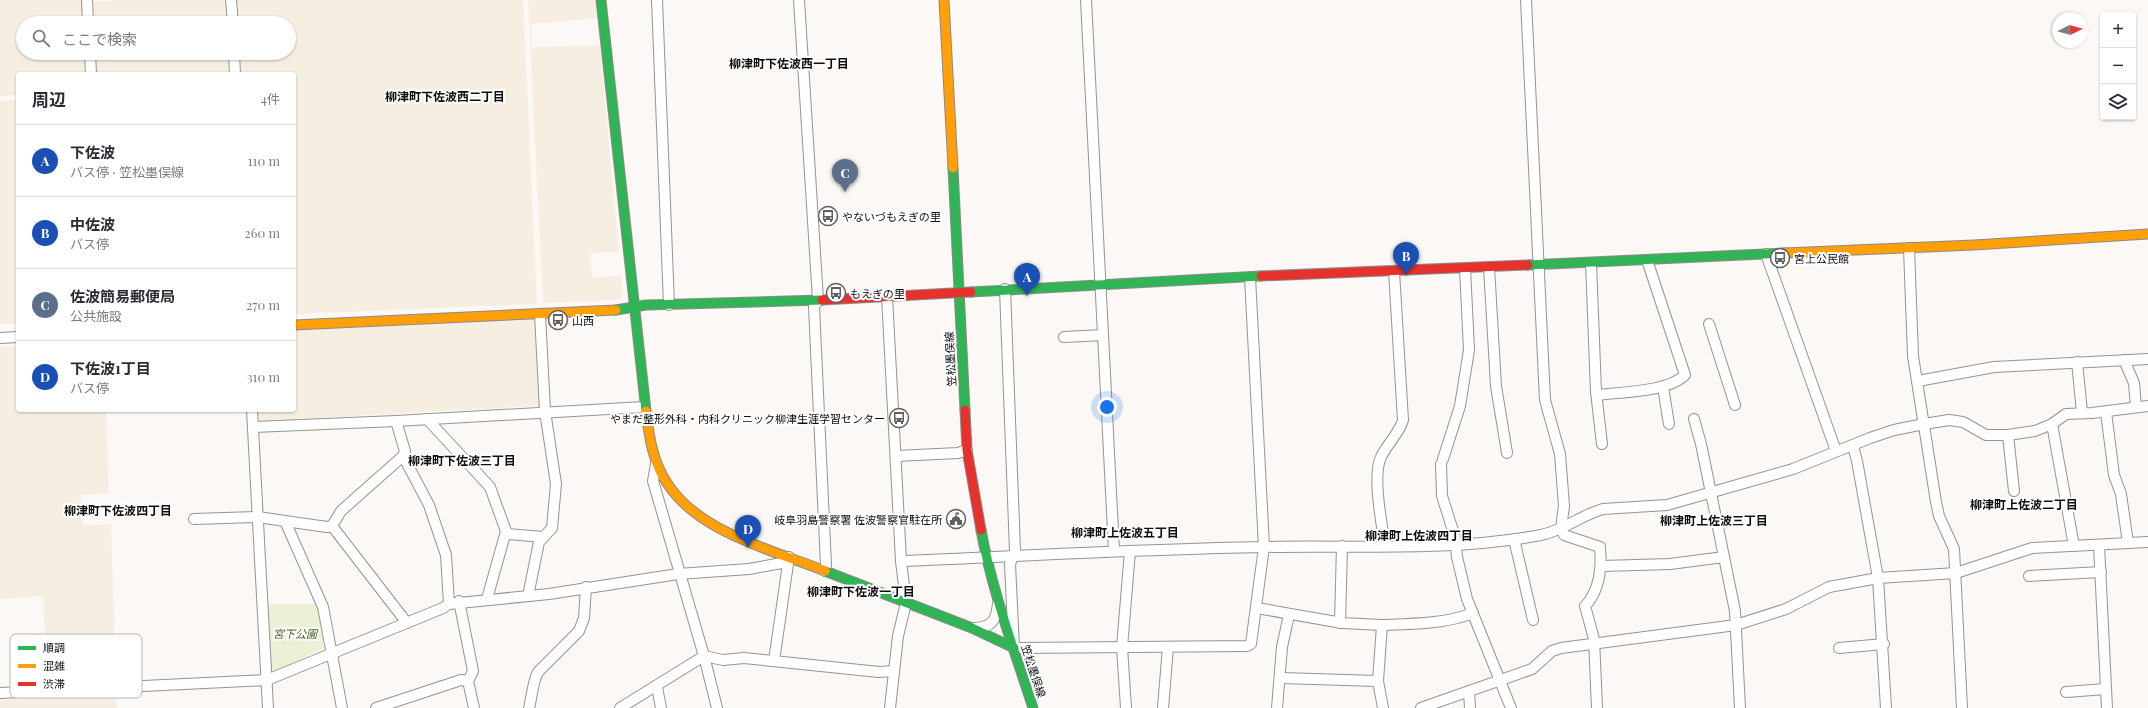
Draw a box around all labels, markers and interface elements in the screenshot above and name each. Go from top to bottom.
north arrow [2052,12,2088,48]
map controls [2100,12,2136,120]
button: + [2100,12,2136,48]
search box [16,16,296,60]
icon: search [30,27,52,49]
text: ここで検索 [62,29,137,49]
button: − [2100,48,2136,84]
district label: 柳津町下佐波西一丁目 [729,55,849,71]
button: layers [2100,84,2136,120]
text: 周辺 [32,88,66,110]
district label: 柳津町下佐波西二丁目 [385,88,505,104]
text: 4件 [261,90,280,107]
text: 下佐波 [70,142,115,162]
text: A [41,152,49,169]
text: 110 m [248,152,280,169]
pin: C [832,159,858,192]
text: バス停 · 笠松墨俣線 [70,163,184,180]
bus stop icon: やないづもえぎの里 [817,205,839,227]
place label: やないづもえぎの里 [842,209,941,224]
text: 中佐波 [70,214,115,234]
text: B [41,224,49,241]
text: 260 m [244,224,280,241]
text: バス停 [70,235,109,252]
pin: B [1393,242,1419,275]
bus stop icon: 宮上公民館 [1769,247,1791,269]
place label: 宮上公民館 [1794,251,1849,266]
pin: A [1014,263,1040,296]
bus stop icon: もえぎの里 [825,282,847,304]
text: 佐波簡易郵便局 [70,286,175,306]
place label: もえぎの里 [850,286,905,301]
text: C [40,296,50,313]
text: 270 m [246,296,280,313]
text: 公共施設 [70,307,122,324]
bus stop icon: 山西 [547,309,569,331]
place label: 山西 [572,313,594,328]
street label: 笠松墨俣線 [941,331,959,387]
text: 下佐波1丁目 [70,358,151,378]
text: D [40,368,50,385]
text: 310 m [247,368,280,385]
text: バス停 [70,379,109,396]
your location [1097,397,1117,417]
bus stop icon: やまだ整形外科・内科クリニック柳津生涯学習センター [888,407,910,429]
place label: やまだ整形外科・内科クリニック柳津生涯学習センター [610,411,885,426]
district label: 柳津町下佐波三丁目 [408,452,516,468]
district label: 柳津町上佐波二丁目 [1970,496,2078,512]
district label: 柳津町下佐波四丁目 [64,502,172,518]
public building icon: 岐阜羽島警察署 佐波警察官駐在所 [945,508,967,530]
place label: 岐阜羽島警察署 佐波警察官駐在所 [774,512,943,527]
district label: 柳津町上佐波三丁目 [1660,512,1768,528]
pin: D [735,515,761,548]
district label: 柳津町上佐波五丁目 [1071,524,1179,540]
district label: 柳津町上佐波四丁目 [1365,527,1473,543]
district label: 柳津町下佐波一丁目 [807,583,915,599]
park label: 宮下公園 [273,626,319,641]
legend [10,634,142,698]
text: 順調 [43,640,65,655]
street label: 笠松墨俣線 [1018,643,1050,699]
text: 混雑 [43,658,65,673]
text: 渋滞 [43,676,65,691]

